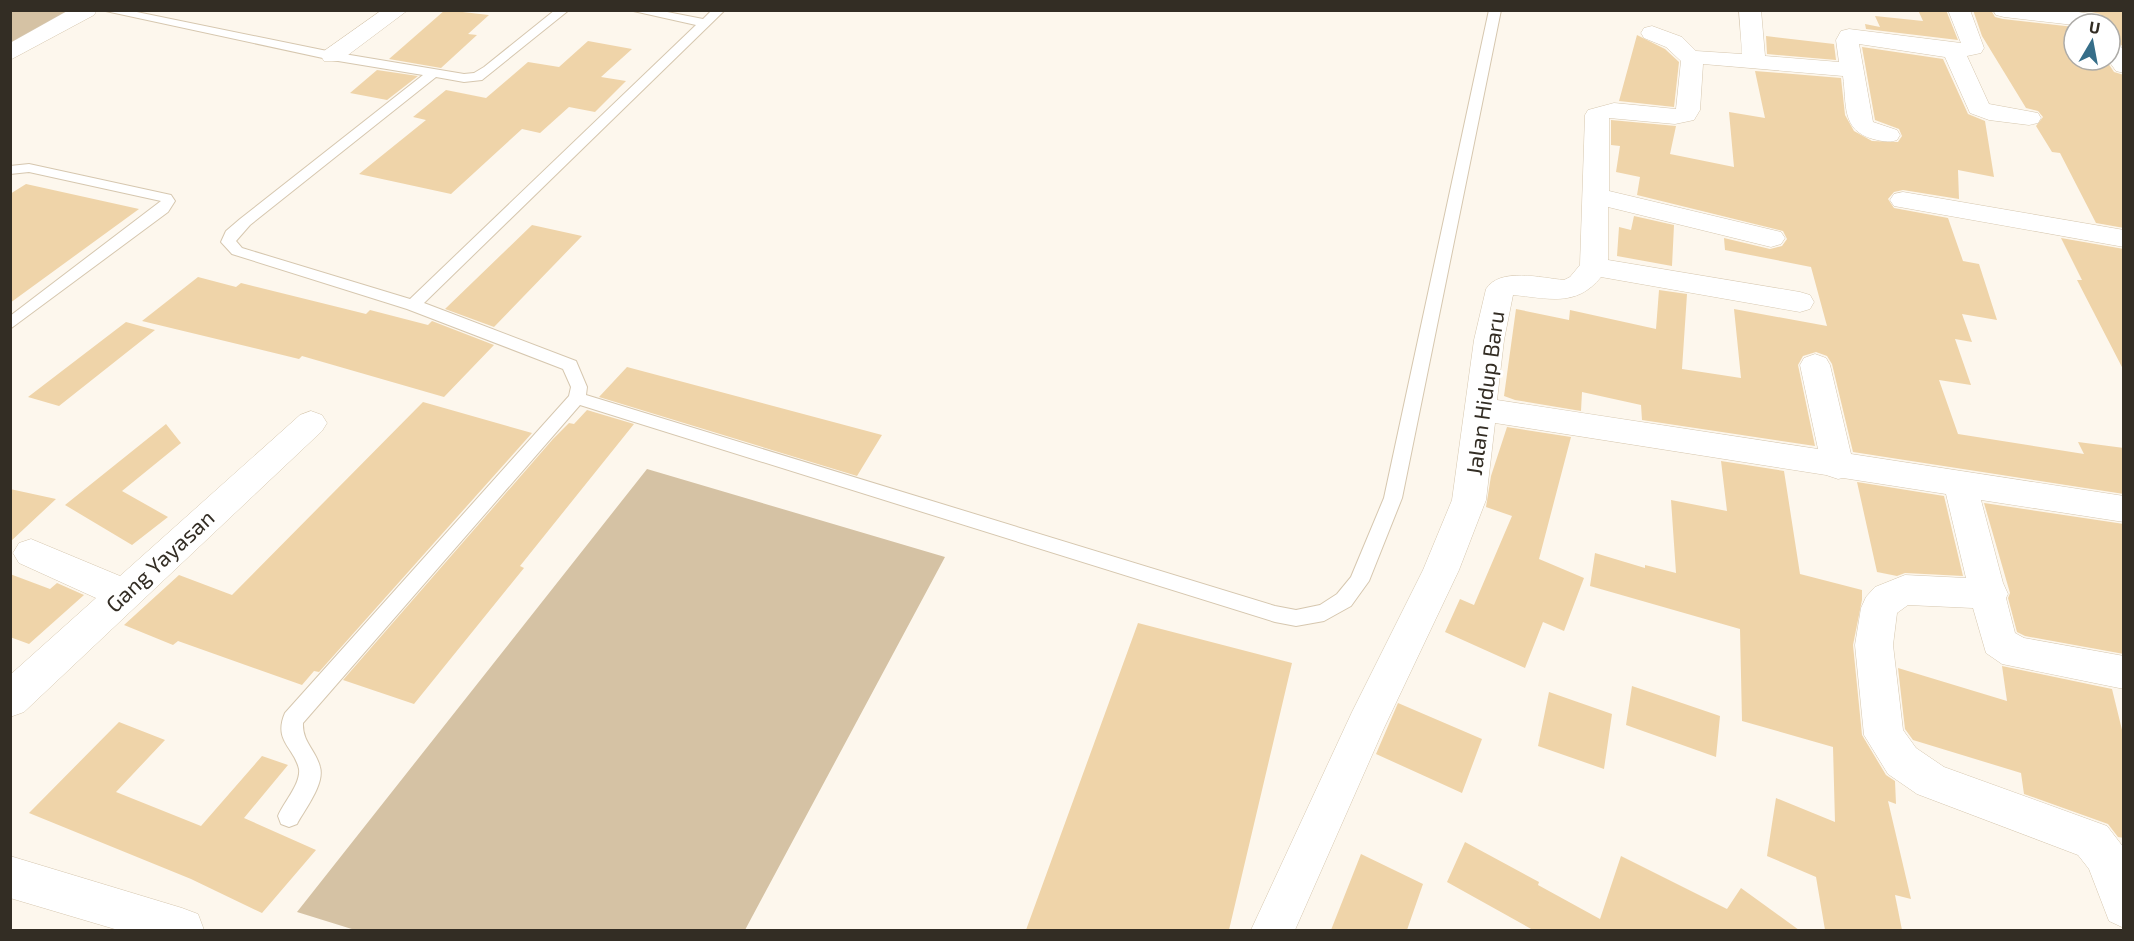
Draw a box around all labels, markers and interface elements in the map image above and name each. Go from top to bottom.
north arrow [2062,12,2122,72]
text: U [2088,16,2102,37]
street label: Jalan Hidup Baru [1460,309,1508,477]
street label: Gang Yayasan [100,504,219,617]

